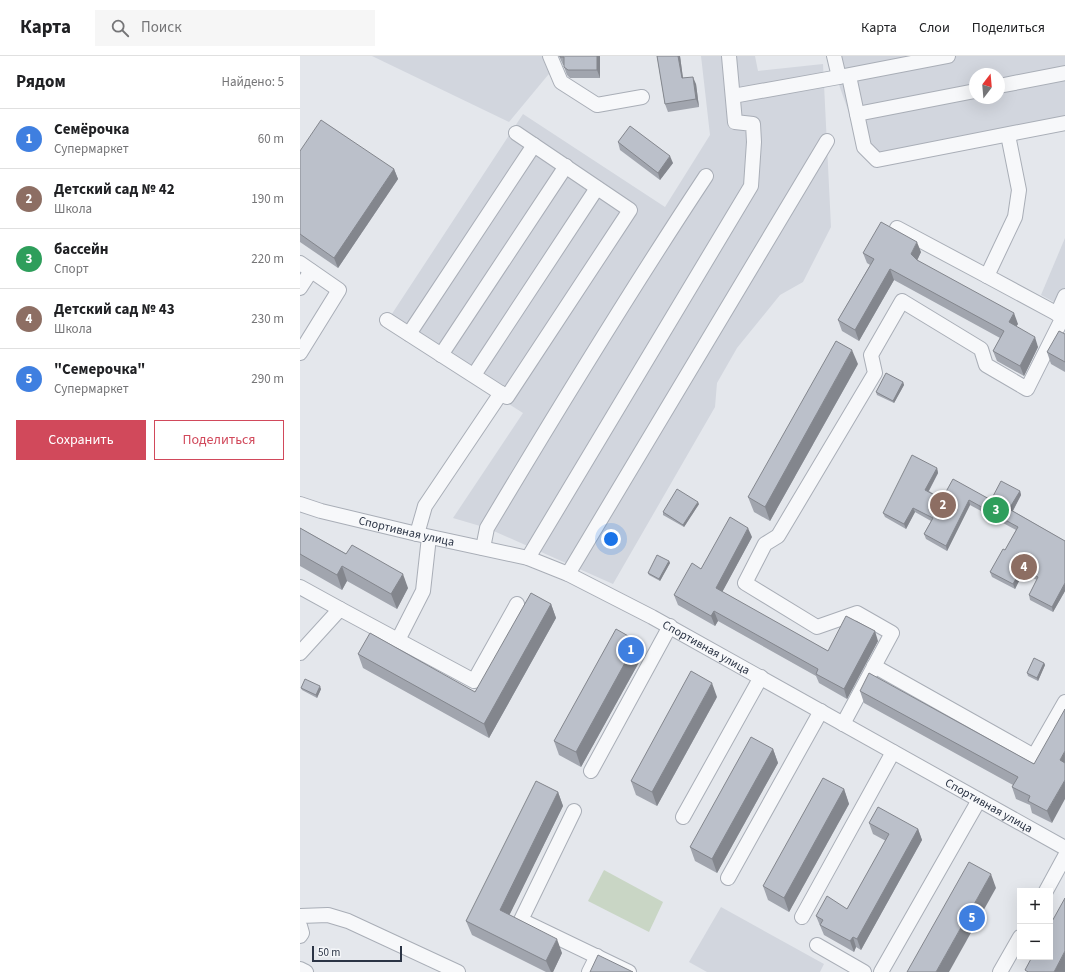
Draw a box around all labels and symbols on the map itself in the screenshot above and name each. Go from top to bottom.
north arrow [969,68,1005,104]
pin: 2 [930,490,956,520]
pin: 3 [983,495,1009,525]
street label: Спортивная улица [357,512,456,550]
your location [601,529,621,549]
pin: 4 [1011,552,1037,582]
street label: Спортивная улица [659,616,753,679]
pin: 1 [618,635,644,665]
street label: Спортивная улица [942,774,1036,837]
pin: 5 [959,903,985,933]
scale bar [312,944,402,963]

